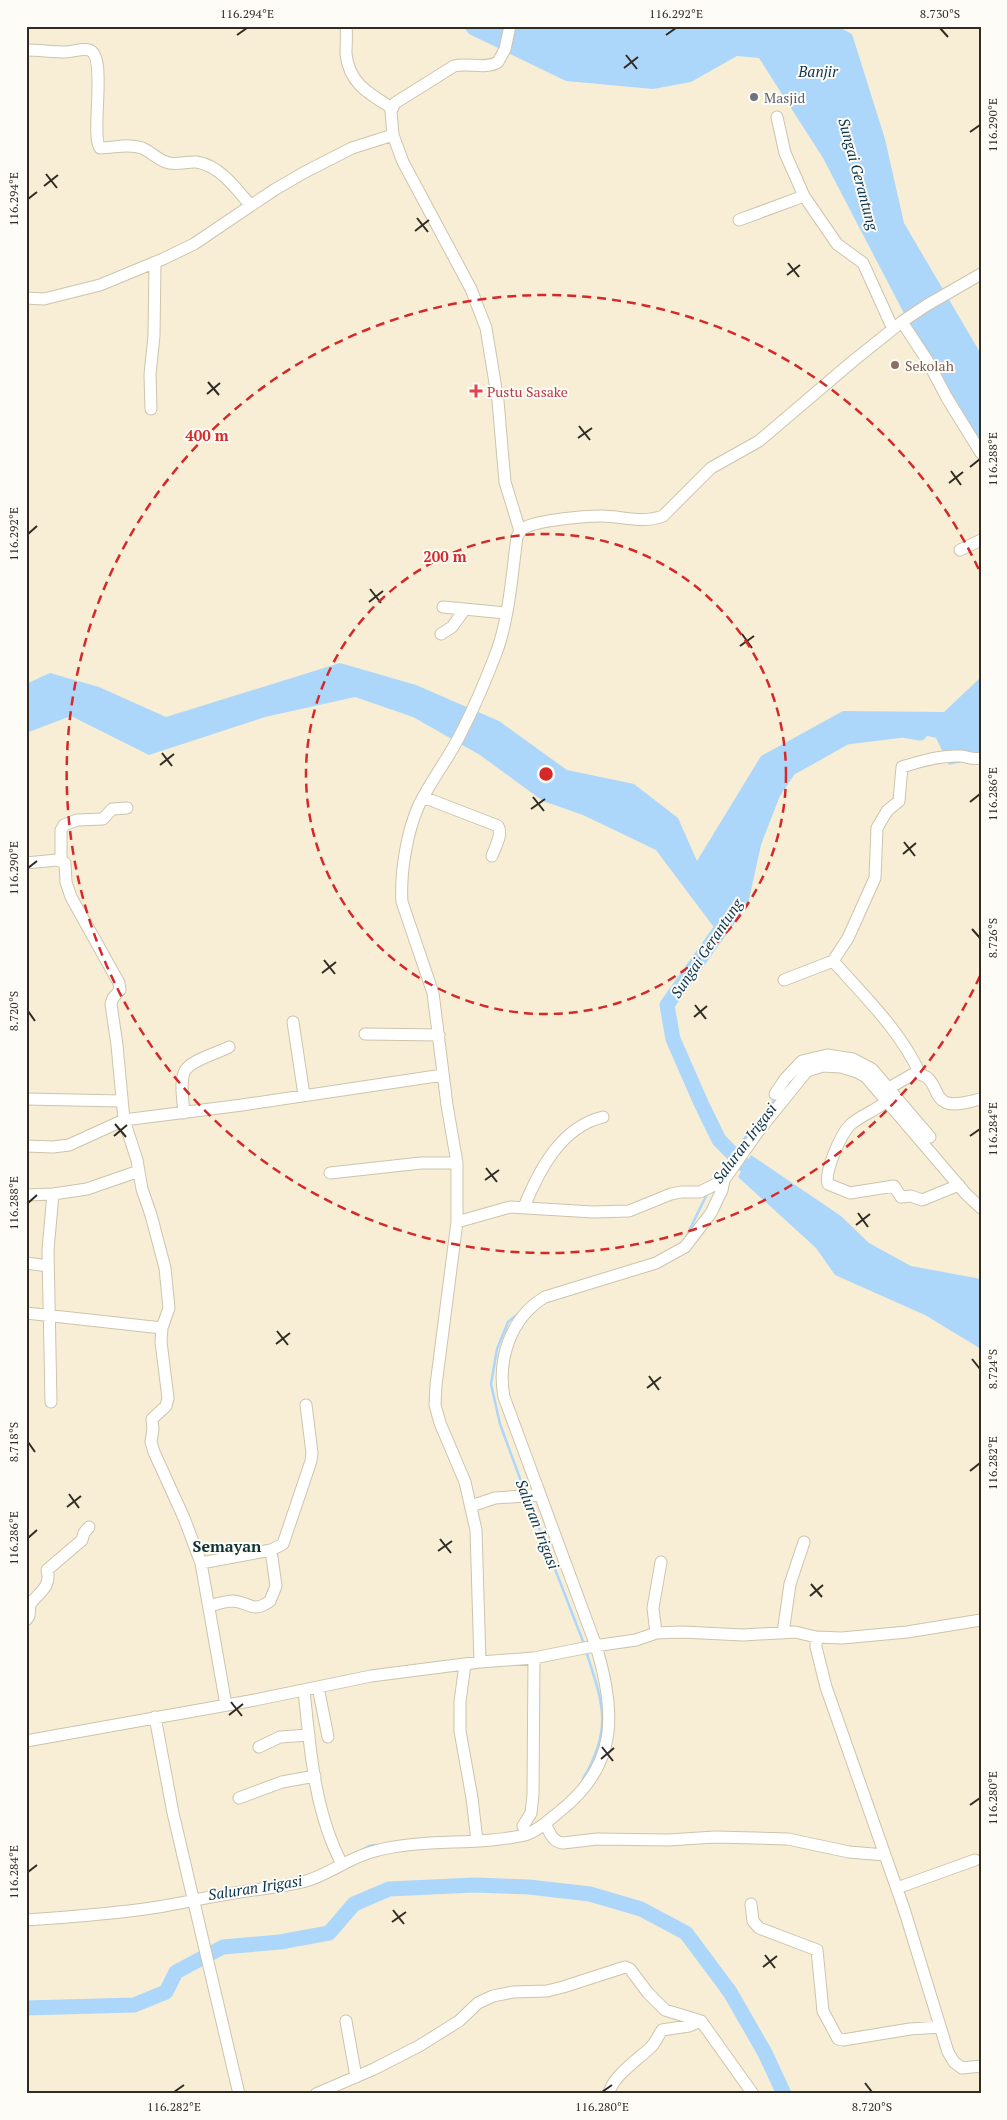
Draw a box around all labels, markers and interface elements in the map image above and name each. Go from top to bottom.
text: 116.294°E [220,6,274,21]
text: 116.292°E [649,6,703,21]
text: 8.730°S [920,6,960,21]
water label: Banjir [797,61,839,81]
place label: Masjid [764,88,806,107]
marker: Masjid [748,91,760,103]
text: 116.290°E [985,98,1000,152]
water label: Sungai Gerantung [834,116,884,234]
text: 116.294°E [6,172,21,226]
place label: Sekolah [905,356,954,375]
marker: Sekolah [889,359,901,371]
place label: Pustu Sasake [487,382,568,401]
marker: Pustu Sasake [469,384,483,398]
text: 400 m [185,425,229,445]
text: 116.288°E [985,432,1000,486]
text: 116.292°E [6,507,21,561]
text: 200 m [423,546,467,566]
centre of rings [537,765,555,783]
text: 116.286°E [985,767,1000,821]
text: 116.290°E [6,841,21,895]
water label: Sungai Gerantung [665,893,747,1001]
text: 8.726°S [985,918,1000,958]
text: 8.720°S [6,991,21,1031]
water label: Saluran Irigasi [707,1098,781,1187]
text: 116.284°E [985,1102,1000,1156]
text: 116.288°E [6,1176,21,1230]
text: 8.724°S [985,1349,1000,1389]
text: 8.718°S [6,1422,21,1462]
text: 116.282°E [985,1436,1000,1490]
water label: Saluran Irigasi [512,1476,565,1573]
text: 116.286°E [6,1511,21,1565]
district label: Semayan [193,1535,262,1557]
text: 116.280°E [985,1771,1000,1825]
text: 116.284°E [6,1845,21,1899]
water label: Saluran Irigasi [207,1870,304,1904]
text: 116.282°E [147,2099,201,2114]
text: 116.280°E [575,2099,629,2114]
text: 8.720°S [852,2099,892,2114]

